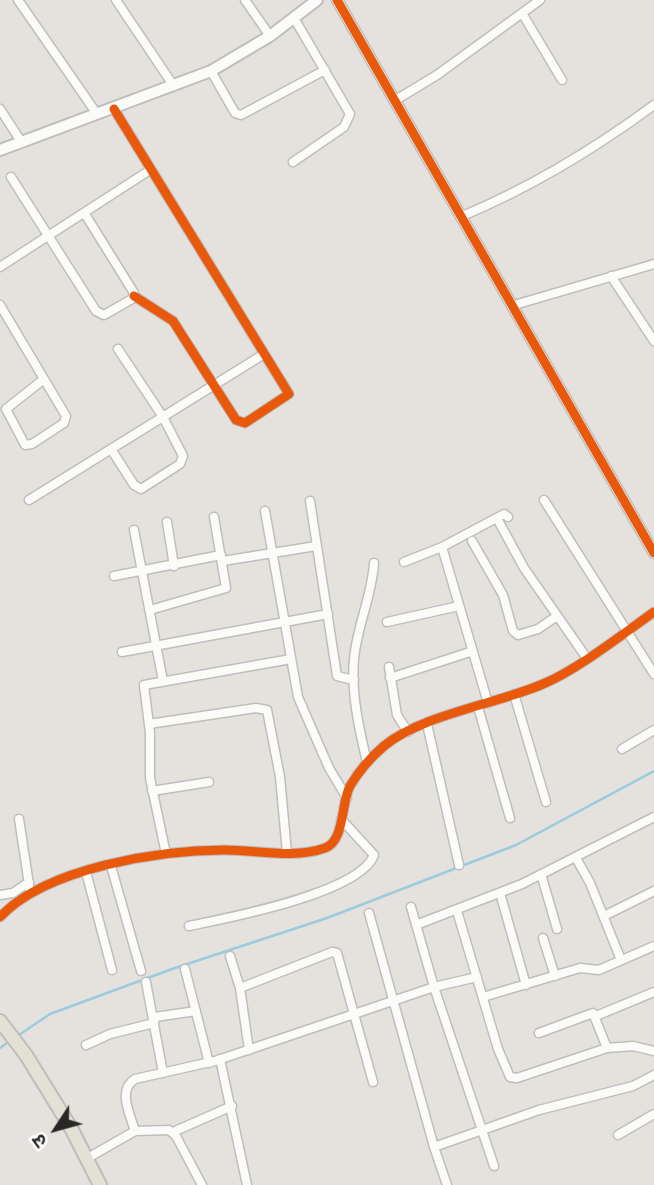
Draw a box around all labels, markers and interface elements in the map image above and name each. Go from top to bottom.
north arrow [21,1094,91,1164]
text: उ [26,1130,52,1153]

